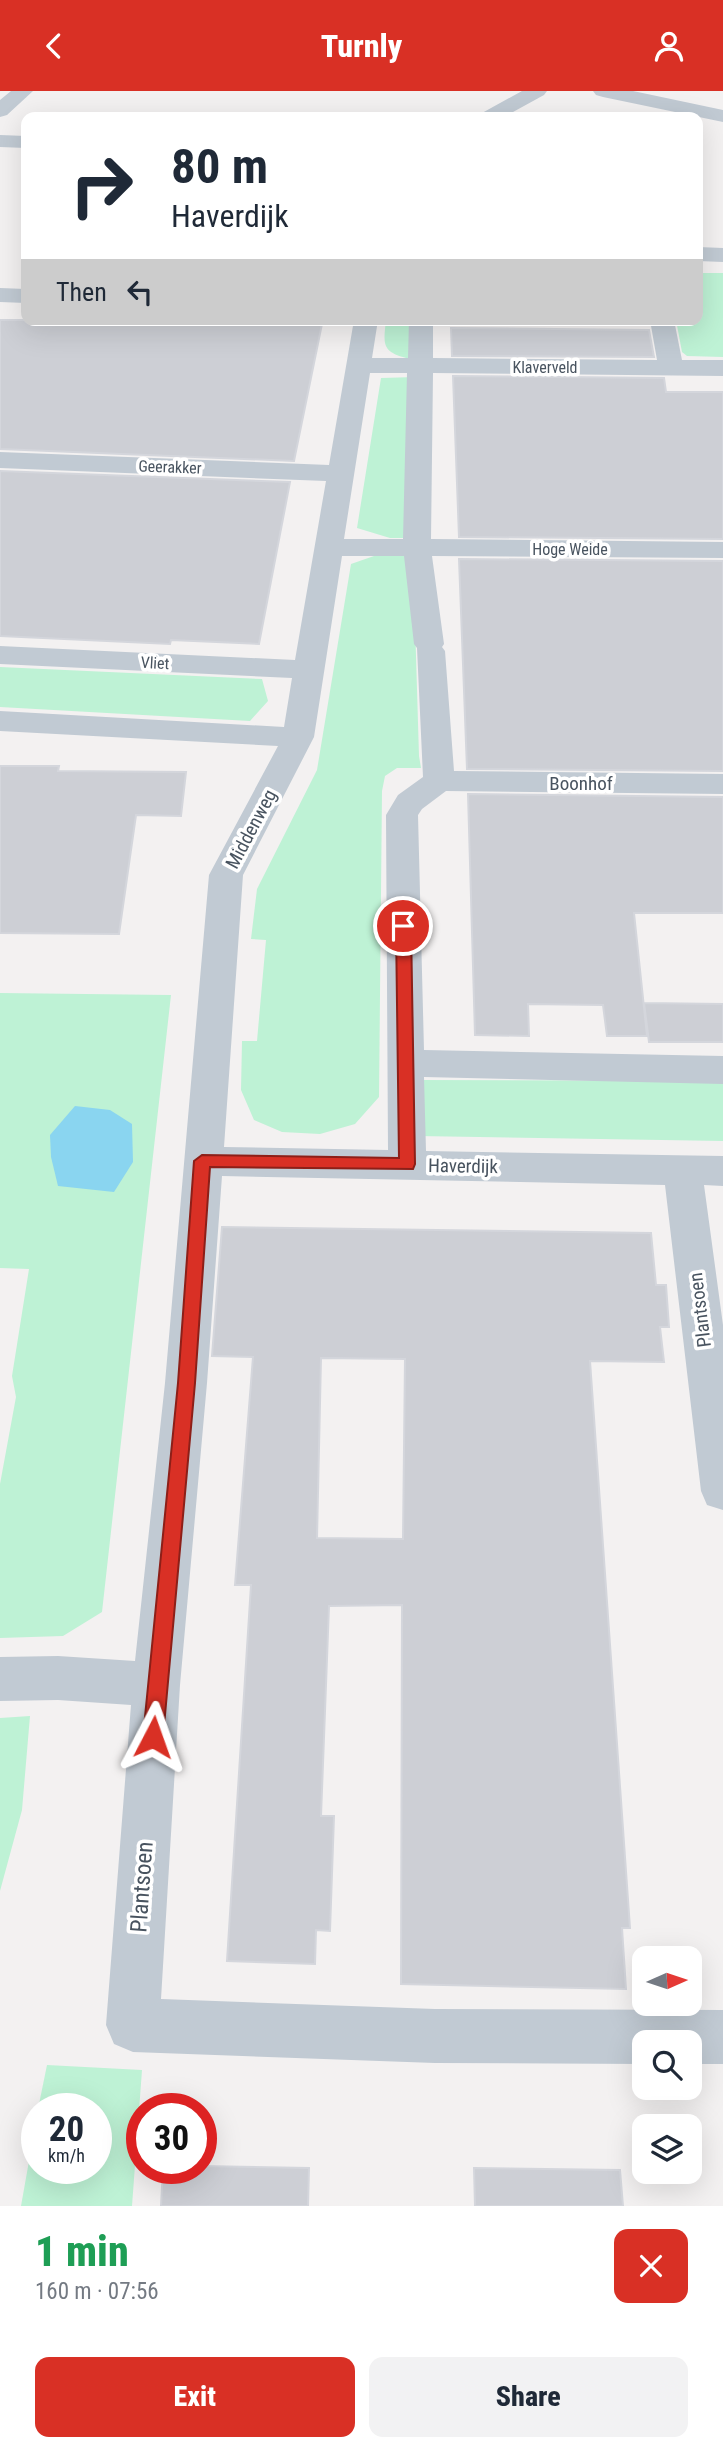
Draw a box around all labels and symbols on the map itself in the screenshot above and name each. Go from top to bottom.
street label: Klaverveld [512,358,578,377]
street label: Geerakker [138,456,202,478]
street label: Hoge Weide [532,540,608,559]
street label: Vliet [140,653,170,673]
street label: Boonhof [549,772,613,795]
street label: Middenweg [221,785,281,873]
pin [373,896,433,956]
street label: Haverdijk [428,1154,499,1178]
street label: Plantsoen [684,1271,716,1349]
position arrow [116,1700,190,1774]
street label: Plantsoen [125,1841,159,1933]
north arrow [632,1946,702,2016]
speed limit sign: 30 [126,2093,217,2184]

